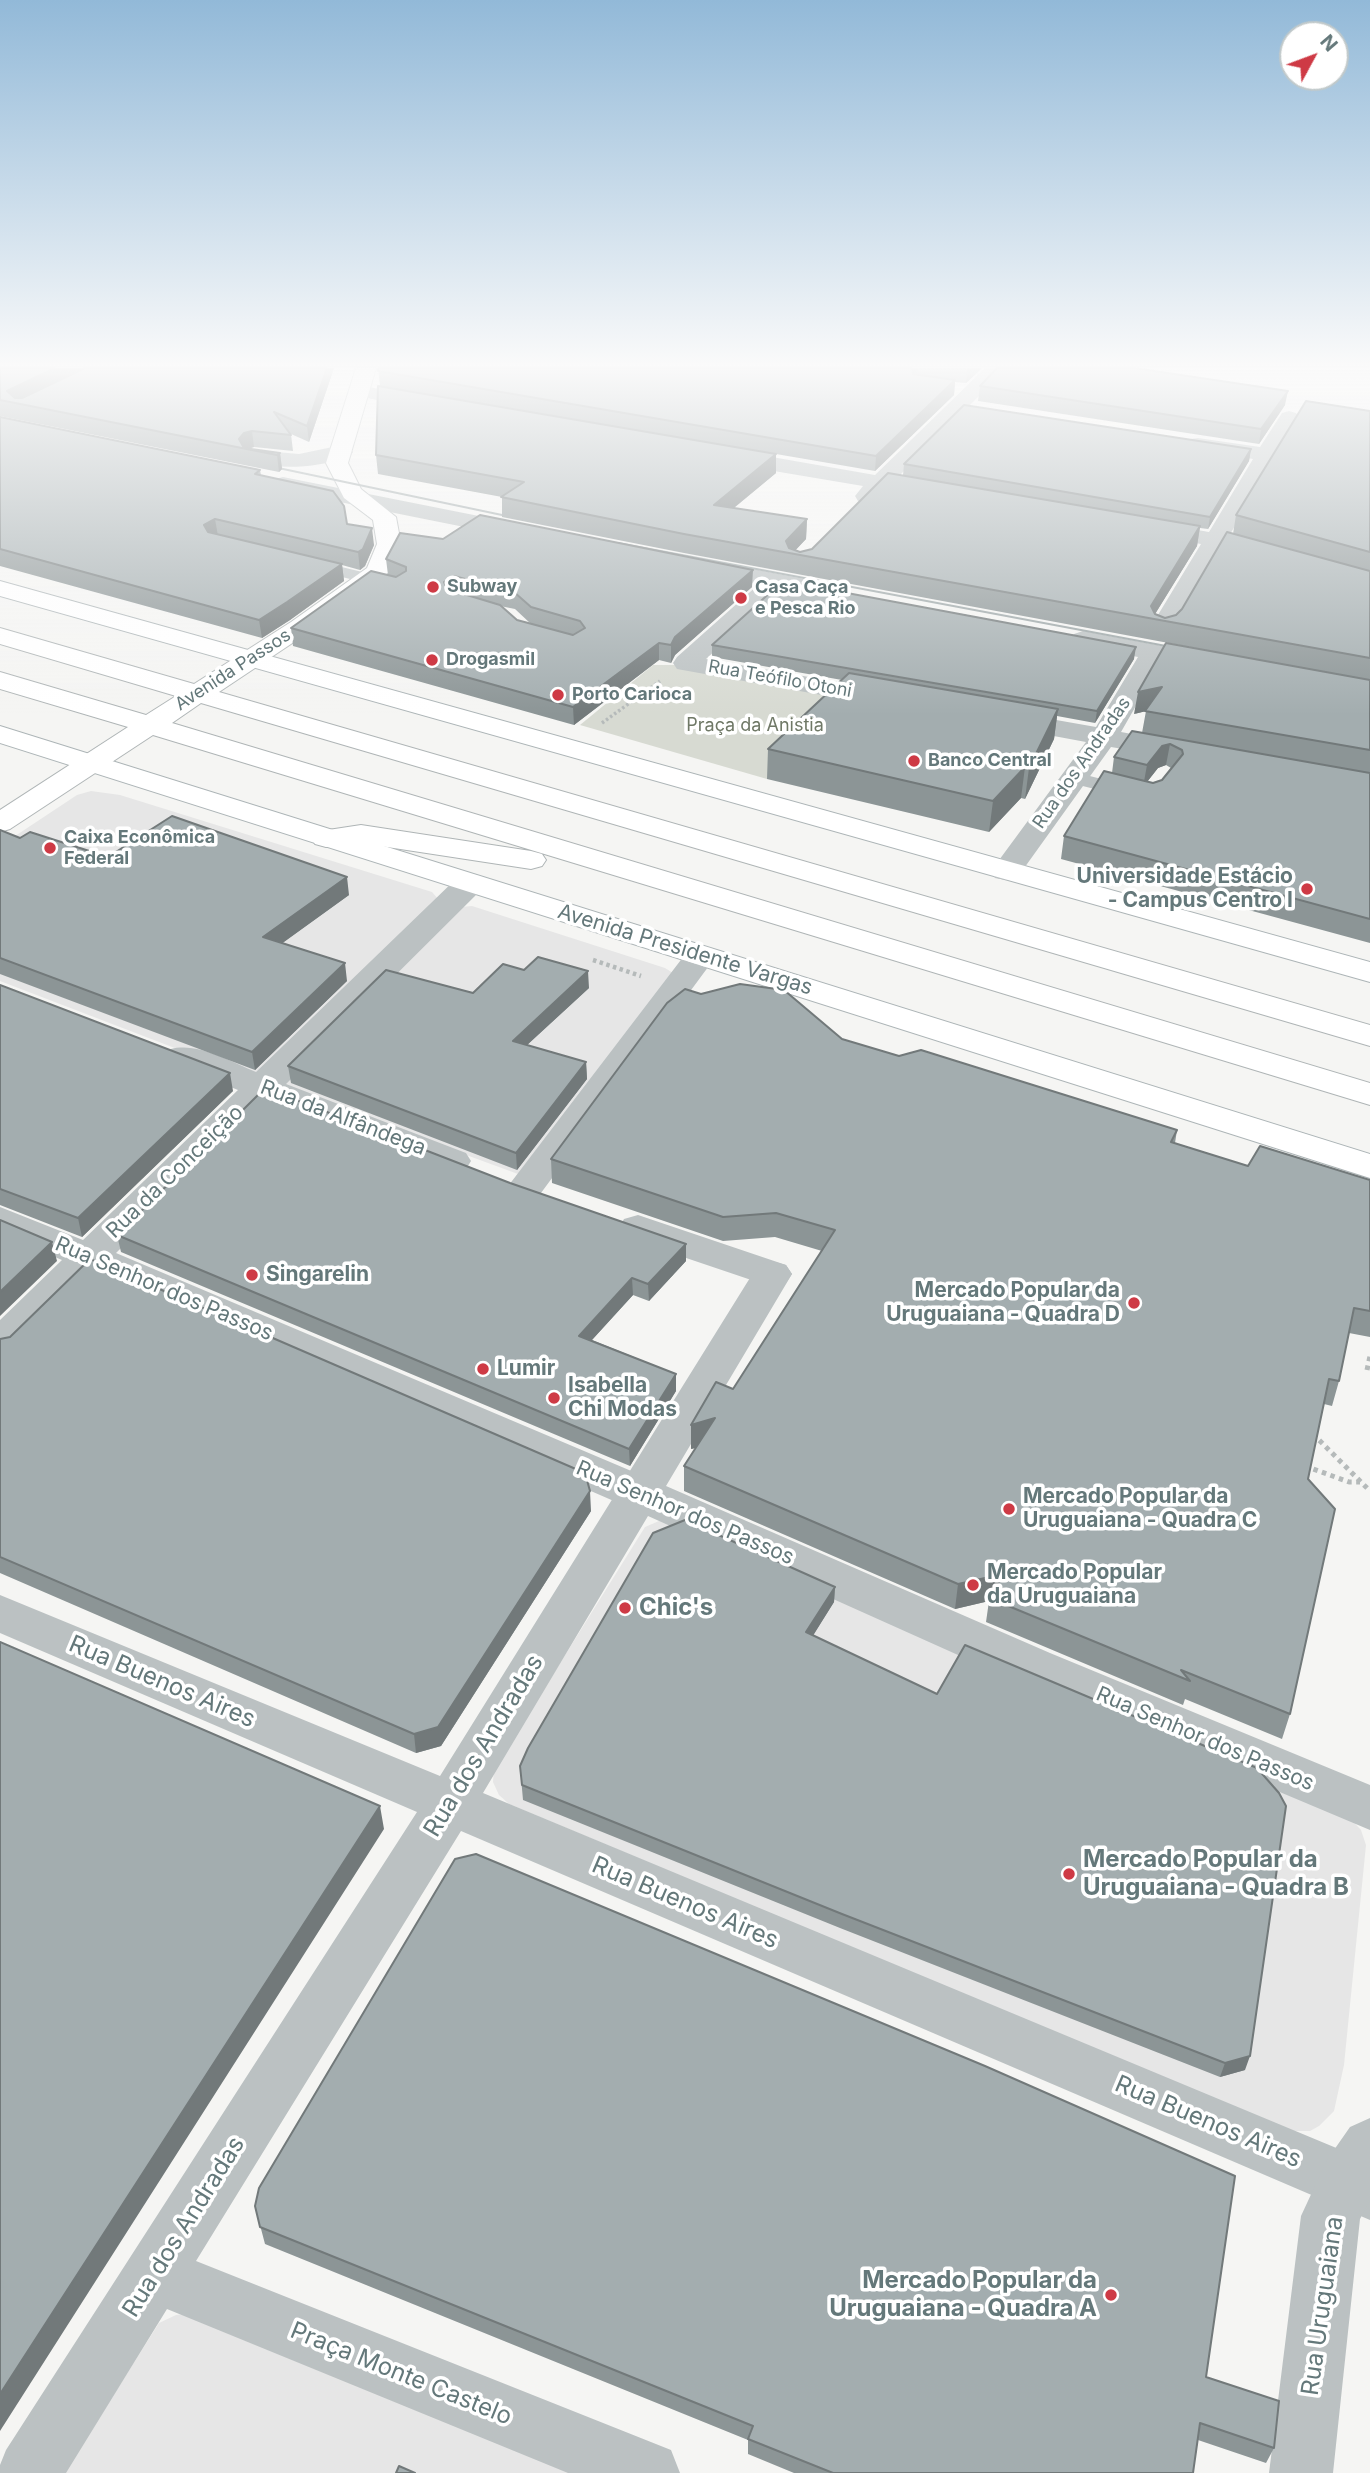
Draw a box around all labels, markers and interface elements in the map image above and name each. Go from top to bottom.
north arrow [1279,21,1349,91]
text: N [1315,30,1342,56]
place label: Subway [447,576,517,598]
place label: Casa Caça e Pesca Rio [755,577,856,620]
marker: Subway [425,579,441,595]
marker: Casa Caça e Pesca Rio [733,590,749,606]
street label: Avenida Passos [171,625,295,715]
place label: Drogasmil [446,649,535,671]
marker: Drogasmil [424,652,440,668]
street label: Rua Teófilo Otoni [707,656,853,702]
place label: Porto Carioca [572,684,692,706]
marker: Porto Carioca [550,687,566,703]
street label: Rua dos Andradas [1029,693,1135,833]
park label: Praça da Anistia [686,715,824,737]
place label: Banco Central [928,750,1052,772]
marker: Banco Central [906,753,922,769]
place label: Caixa Econômica Federal [64,827,215,870]
marker: Caixa Econômica Federal [42,840,58,856]
place label: Universidade Estácio - Campus Centro I [1077,864,1293,914]
marker: Universidade Estácio - Campus Centro I [1299,881,1315,897]
street label: Avenida Presidente Vargas [555,899,815,1001]
street label: Rua da Alfândega [257,1075,429,1161]
street label: Rua da Conceição [101,1100,249,1244]
street label: Rua Senhor dos Passos [51,1232,277,1346]
place label: Singarelin [266,1262,369,1288]
marker: Singarelin [244,1267,260,1283]
place label: Mercado Popular da Uruguaiana - Quadra D [886,1278,1120,1328]
marker: Mercado Popular da Uruguaiana - Quadra D [1126,1295,1142,1311]
place label: Lumir [497,1356,555,1382]
marker: Lumir [475,1361,491,1377]
place label: Isabella Chi Modas [568,1373,677,1423]
marker: Isabella Chi Modas [546,1390,562,1406]
street label: Rua Senhor dos Passos [572,1456,798,1570]
place label: Mercado Popular da Uruguaiana - Quadra C [1023,1484,1257,1534]
marker: Mercado Popular da Uruguaiana - Quadra C [1001,1501,1017,1517]
place label: Mercado Popular da Uruguaiana [987,1560,1162,1610]
marker: Mercado Popular da Uruguaiana [965,1577,981,1593]
place label: Chic's [639,1594,713,1622]
marker: Chic's [617,1600,633,1616]
street label: Rua Buenos Aires [65,1630,259,1734]
street label: Rua dos Andradas [418,1650,550,1842]
street label: Rua Senhor dos Passos [1092,1682,1318,1796]
place label: Mercado Popular da Uruguaiana - Quadra B [1083,1846,1349,1902]
street label: Rua Buenos Aires [588,1851,782,1955]
marker: Mercado Popular da Uruguaiana - Quadra B [1061,1866,1077,1882]
street label: Rua Buenos Aires [1111,2070,1305,2174]
street label: Rua dos Andradas [117,2132,251,2322]
street label: Rua Uruguaiana [1296,2215,1350,2397]
place label: Mercado Popular da Uruguaiana - Quadra A [829,2267,1097,2323]
marker: Mercado Popular da Uruguaiana - Quadra A [1103,2287,1119,2303]
street label: Praça Monte Castelo [286,2316,516,2432]

